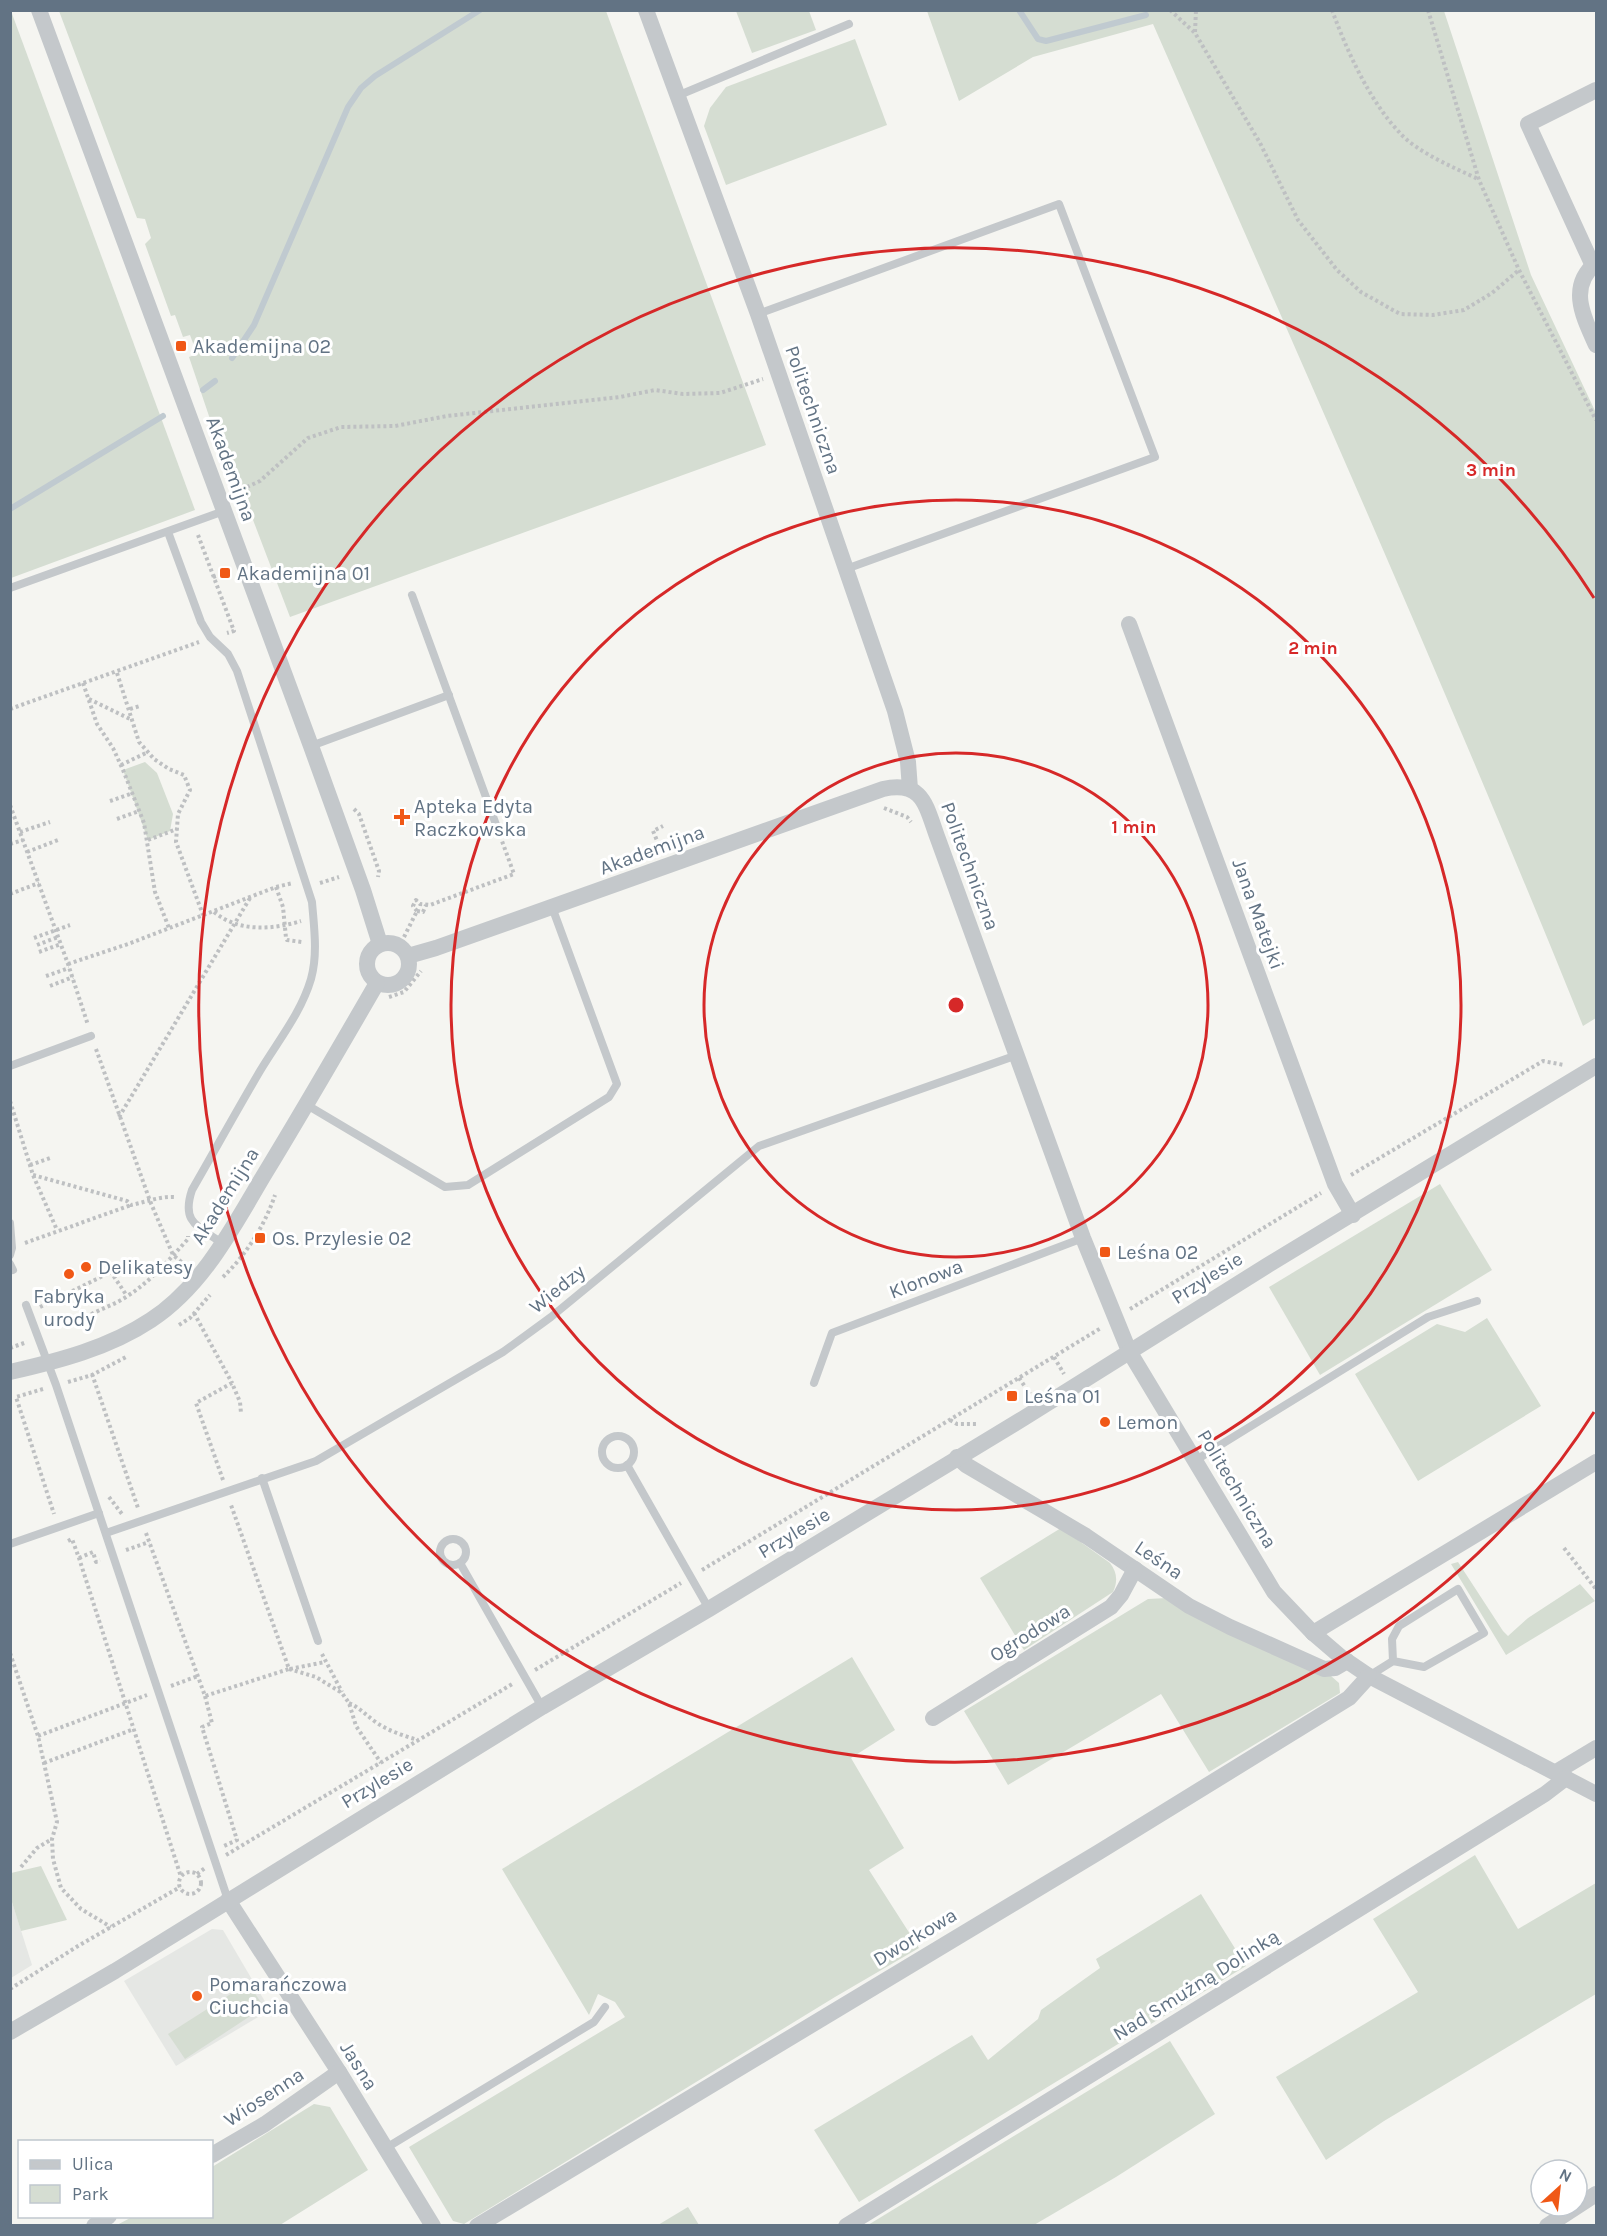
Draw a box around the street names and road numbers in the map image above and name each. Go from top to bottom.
street label: Politechniczna [780,343,846,477]
street label: Akademijna [201,413,261,525]
street label: Politechniczna [936,799,1004,933]
street label: Akademijna [596,820,708,880]
street label: Jana Matejki [1227,855,1289,973]
street label: Akademijna [186,1143,264,1249]
street label: Przylesie [1167,1247,1247,1309]
street label: Klonowa [886,1254,966,1304]
street label: Wiedzy [525,1260,589,1318]
street label: Politechniczna [1192,1425,1282,1553]
street label: Przylesie [754,1503,834,1563]
street label: Leśna [1131,1536,1187,1584]
street label: Ogrodowa [985,1599,1075,1667]
street label: Przylesie [337,1753,417,1813]
street label: Dworkowa [869,1903,961,1971]
street label: Nad Smużną Dolinką [1109,1924,1283,2046]
street label: Jasna [335,2038,383,2094]
street label: Wiosenna [220,2063,308,2131]

